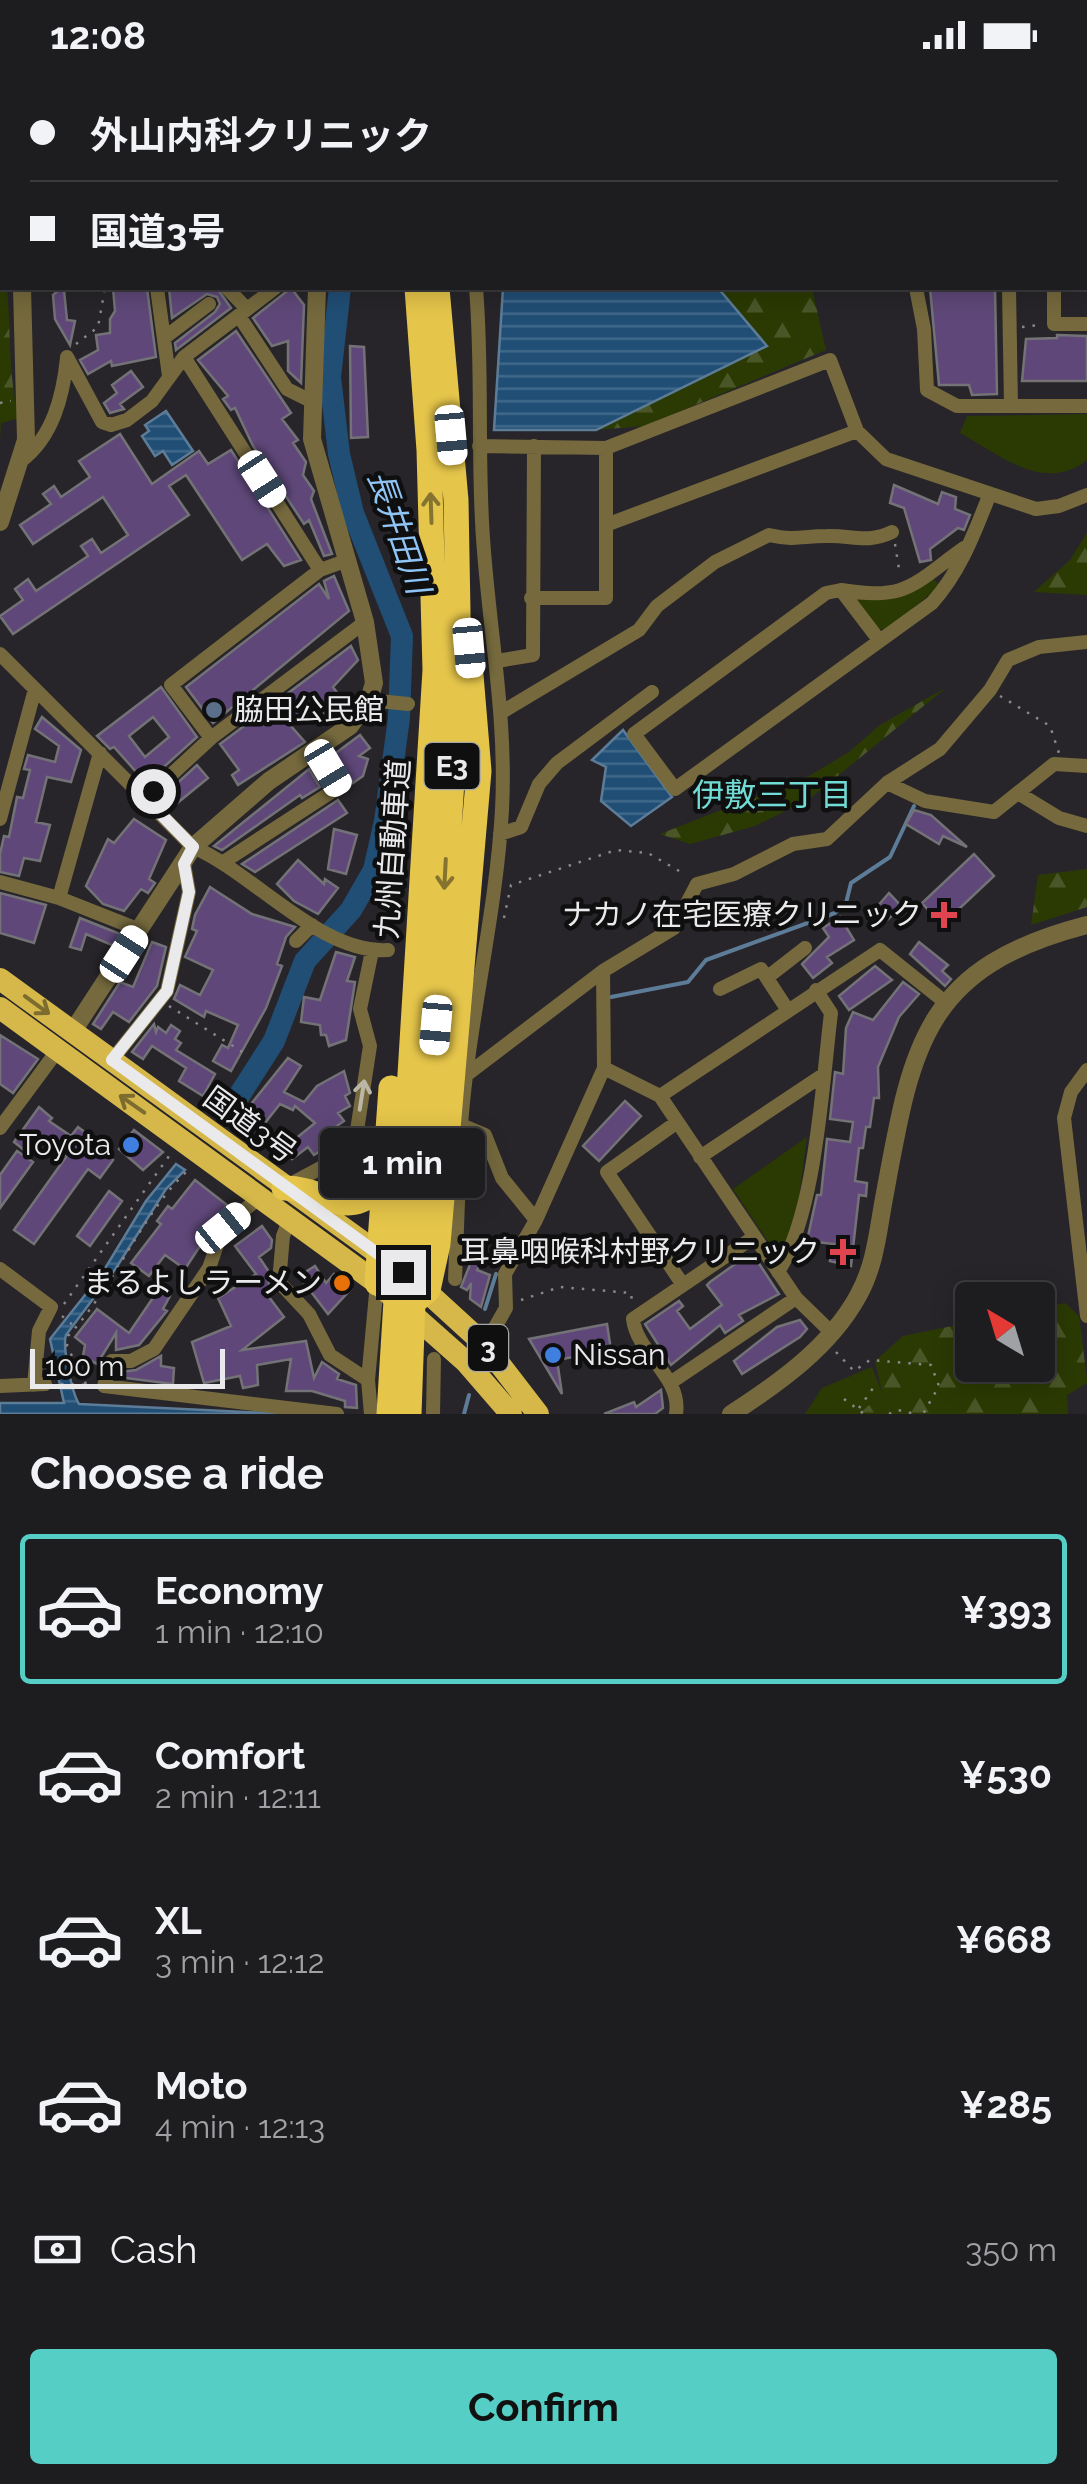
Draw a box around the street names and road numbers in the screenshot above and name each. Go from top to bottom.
road number: E3 [424,743,480,789]
street label: 九州自動車道 [369,758,416,940]
street label: 国道3号 [197,1079,303,1170]
road number: 3 [468,1325,508,1371]

